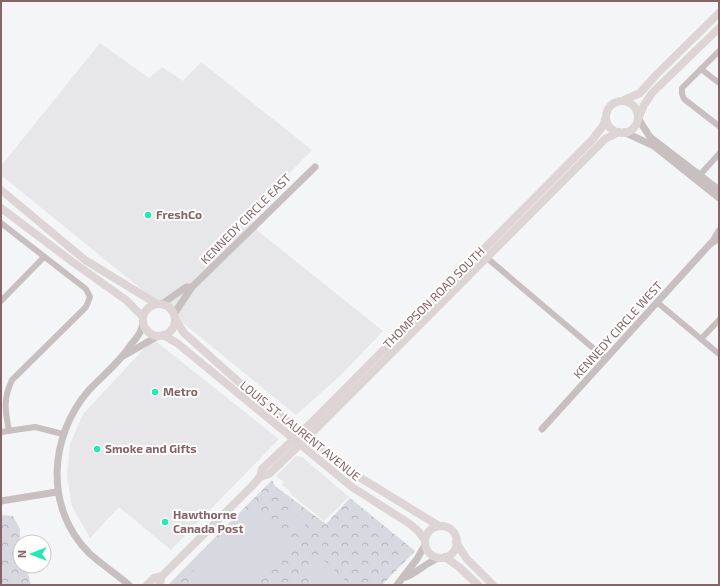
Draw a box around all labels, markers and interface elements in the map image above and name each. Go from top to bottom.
street label: KENNEDY CIRCLE EAST [197,170,293,266]
place label: FreshCo [156,207,202,221]
marker: FreshCo [143,210,153,220]
street label: THOMPSON ROAD SOUTH [380,244,487,351]
street label: KENNEDY CIRCLE WEST [570,278,665,381]
street label: LOUIS ST. LAURENT AVENUE [238,377,364,483]
place label: Metro [163,384,198,398]
marker: Metro [150,387,160,397]
place label: Smoke and Gifts [105,441,197,455]
marker: Smoke and Gifts [92,444,102,454]
place label: Hawthorne Canada Post [173,507,243,535]
marker: Hawthorne Canada Post [160,517,170,527]
north arrow [12,534,52,574]
text: N [15,550,28,558]

